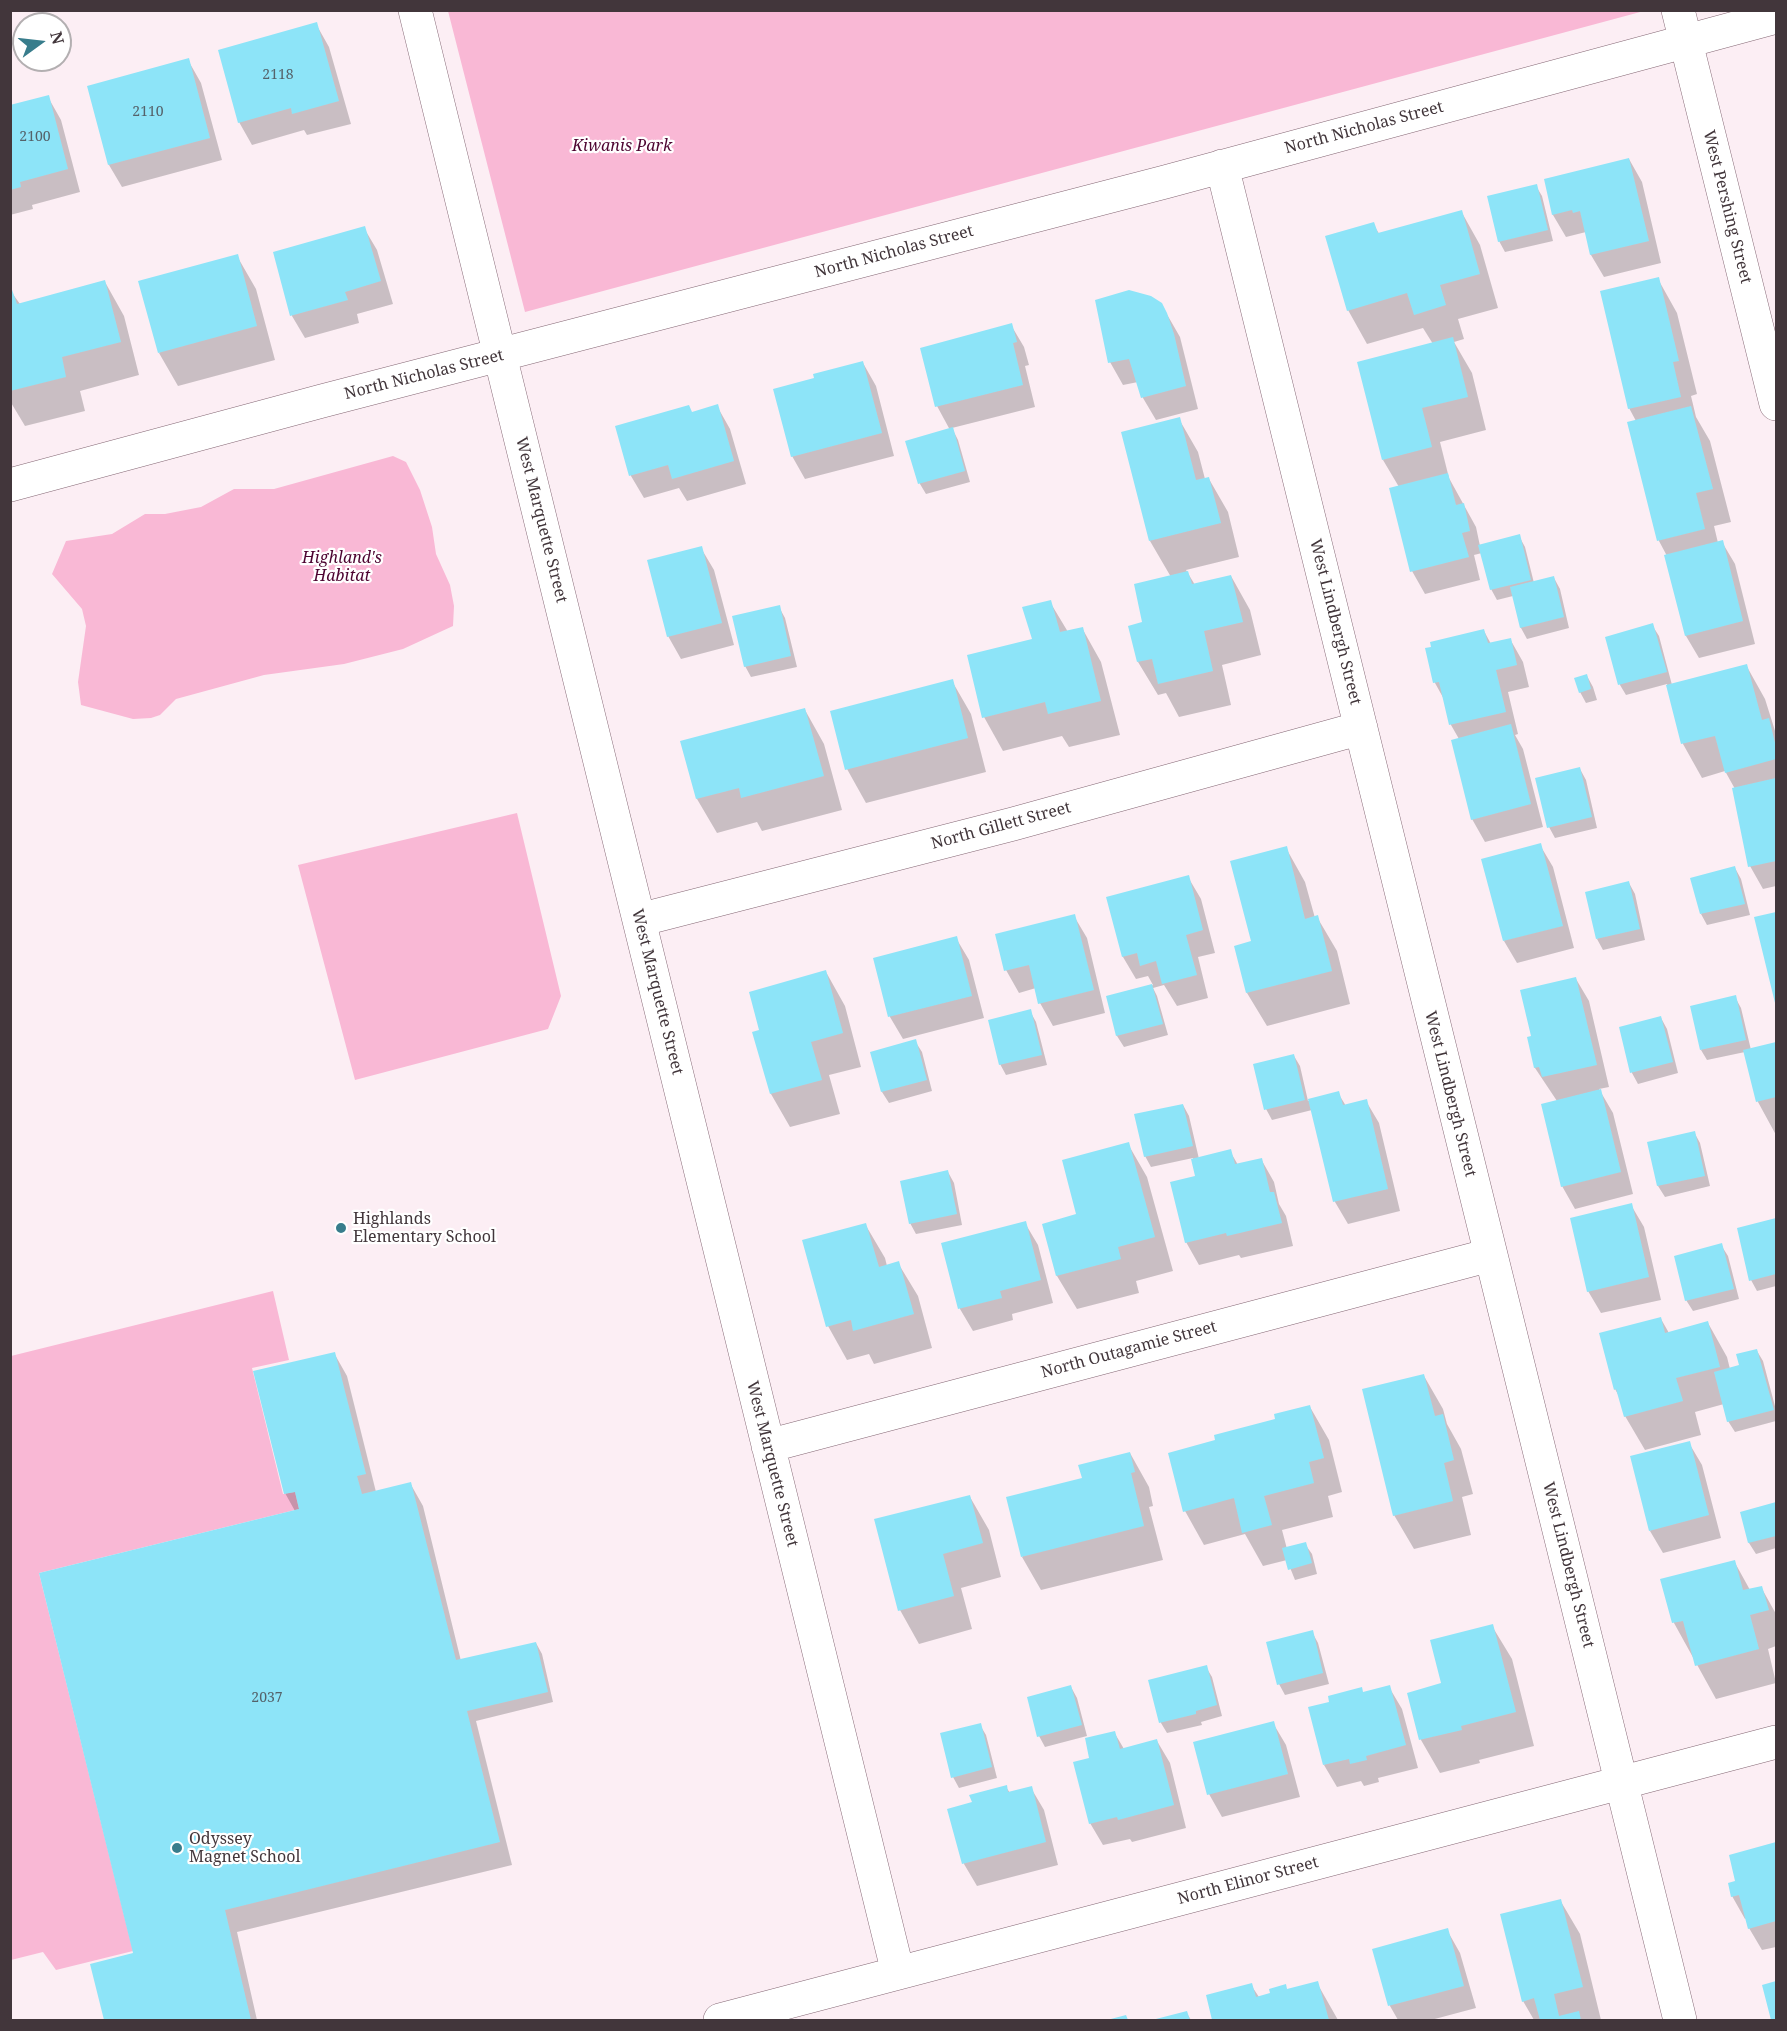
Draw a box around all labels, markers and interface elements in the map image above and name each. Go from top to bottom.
north arrow [12,12,72,72]
text: N [45,29,70,47]
house number: 2118 [262,67,294,83]
street label: North Nicholas Street [1283,98,1445,158]
house number: 2110 [132,104,164,120]
street label: West Pershing Street [1699,128,1755,286]
house number: 2100 [19,129,51,145]
park label: Kiwanis Park [572,136,672,156]
street label: North Nicholas Street [813,222,975,282]
street label: North Nicholas Street [342,346,506,404]
street label: West Marquette Street [511,435,571,605]
street label: West Lindbergh Street [1305,537,1365,707]
park label: Highland's Habitat [302,548,382,586]
street label: North Gillett Street [929,798,1073,854]
street label: West Marquette Street [627,907,687,1077]
street label: West Lindbergh Street [1420,1009,1480,1179]
place label: Highlands Elementary School [353,1209,496,1247]
marker: Highlands Elementary School [334,1221,348,1235]
street label: North Outagamie Street [1039,1317,1219,1383]
street label: West Marquette Street [742,1379,802,1549]
street label: West Lindbergh Street [1538,1480,1598,1650]
house number: 2037 [251,1690,283,1706]
place label: Odyssey Magnet School [189,1829,300,1867]
marker: Odyssey Magnet School [170,1841,184,1855]
street label: North Elinor Street [1176,1853,1320,1909]

